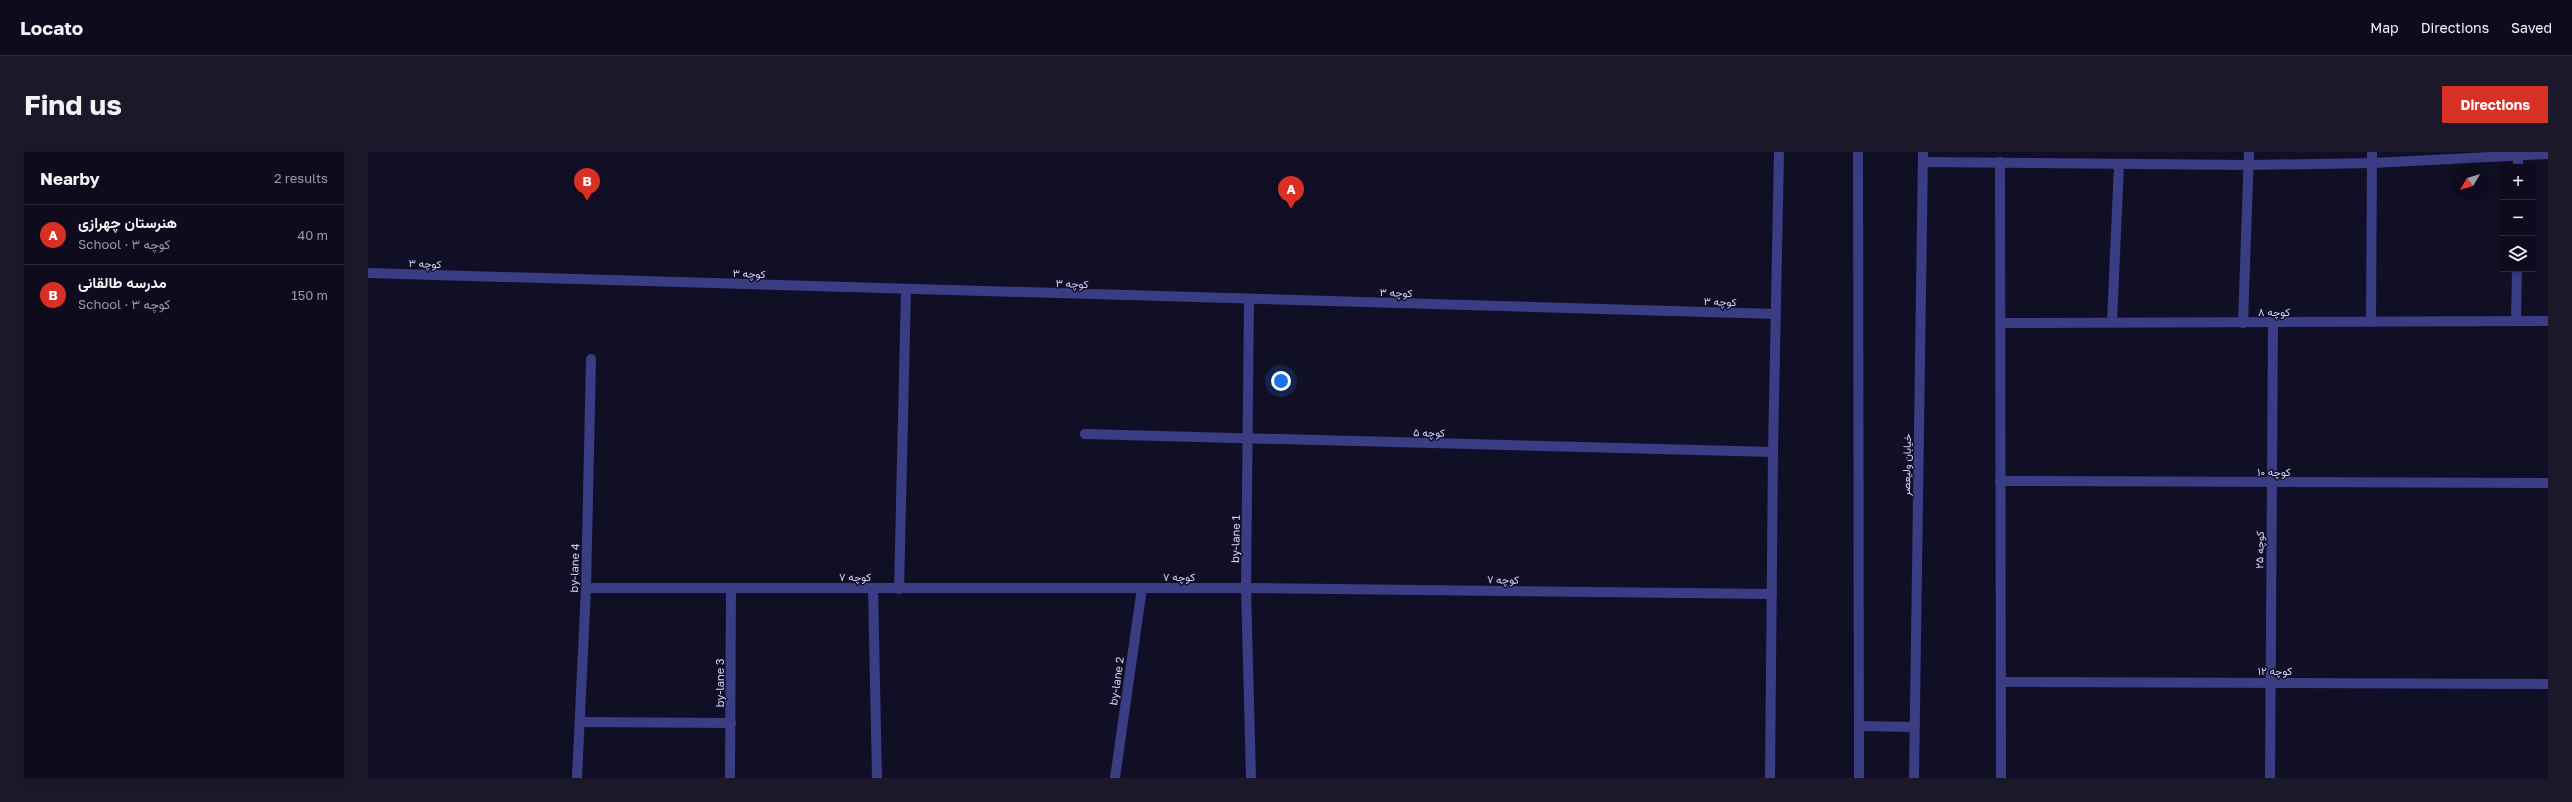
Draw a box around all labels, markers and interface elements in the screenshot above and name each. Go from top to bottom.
text: Locato [20,16,83,39]
text: Map [2370,19,2399,36]
text: Directions [2421,19,2489,36]
text: Saved [2511,19,2552,36]
button: Directions [2442,86,2548,123]
text: Find us [24,88,122,121]
north arrow [2452,164,2488,200]
map controls [2500,164,2536,272]
button: + [2500,164,2536,200]
text: Nearby [40,168,100,189]
pin: B [574,168,600,201]
text: 2 results [274,170,328,186]
pin: A [1278,176,1304,209]
button: − [2500,200,2536,236]
text: هنرستان چهرازی [78,213,177,231]
text: A [48,227,58,243]
text: 40 m [297,227,328,243]
text: School · کوچه ۳ [78,236,170,252]
button: layers [2500,236,2536,272]
street label: کوچه ۳ [408,256,442,272]
street label: کوچه ۳ [732,266,766,282]
text: مدرسه طالقانی [78,273,167,291]
street label: کوچه ۳ [1055,276,1089,292]
street label: کوچه ۳ [1379,285,1413,301]
text: B [48,287,58,303]
text: 150 m [291,287,328,303]
street label: کوچه ۳ [1703,294,1737,310]
text: School · کوچه ۳ [78,296,170,312]
street label: کوچه ۸ [2258,305,2290,320]
your location [1271,371,1291,391]
street label: کوچه ۵ [1413,425,1445,441]
street label: خیابان ولیعصر [1899,434,1914,497]
street label: کوچه ۱۰ [2257,465,2291,480]
street label: by-lane 1 [1228,515,1242,563]
street label: کوچه ۲۵ [2252,531,2268,569]
street label: by-lane 4 [567,543,581,593]
street label: کوچه ۷ [839,570,871,585]
street label: کوچه ۷ [1163,570,1195,585]
street label: کوچه ۷ [1487,572,1519,588]
street label: by-lane 2 [1106,656,1126,706]
street label: by-lane 3 [713,659,726,707]
street label: کوچه ۱۲ [2258,664,2292,679]

